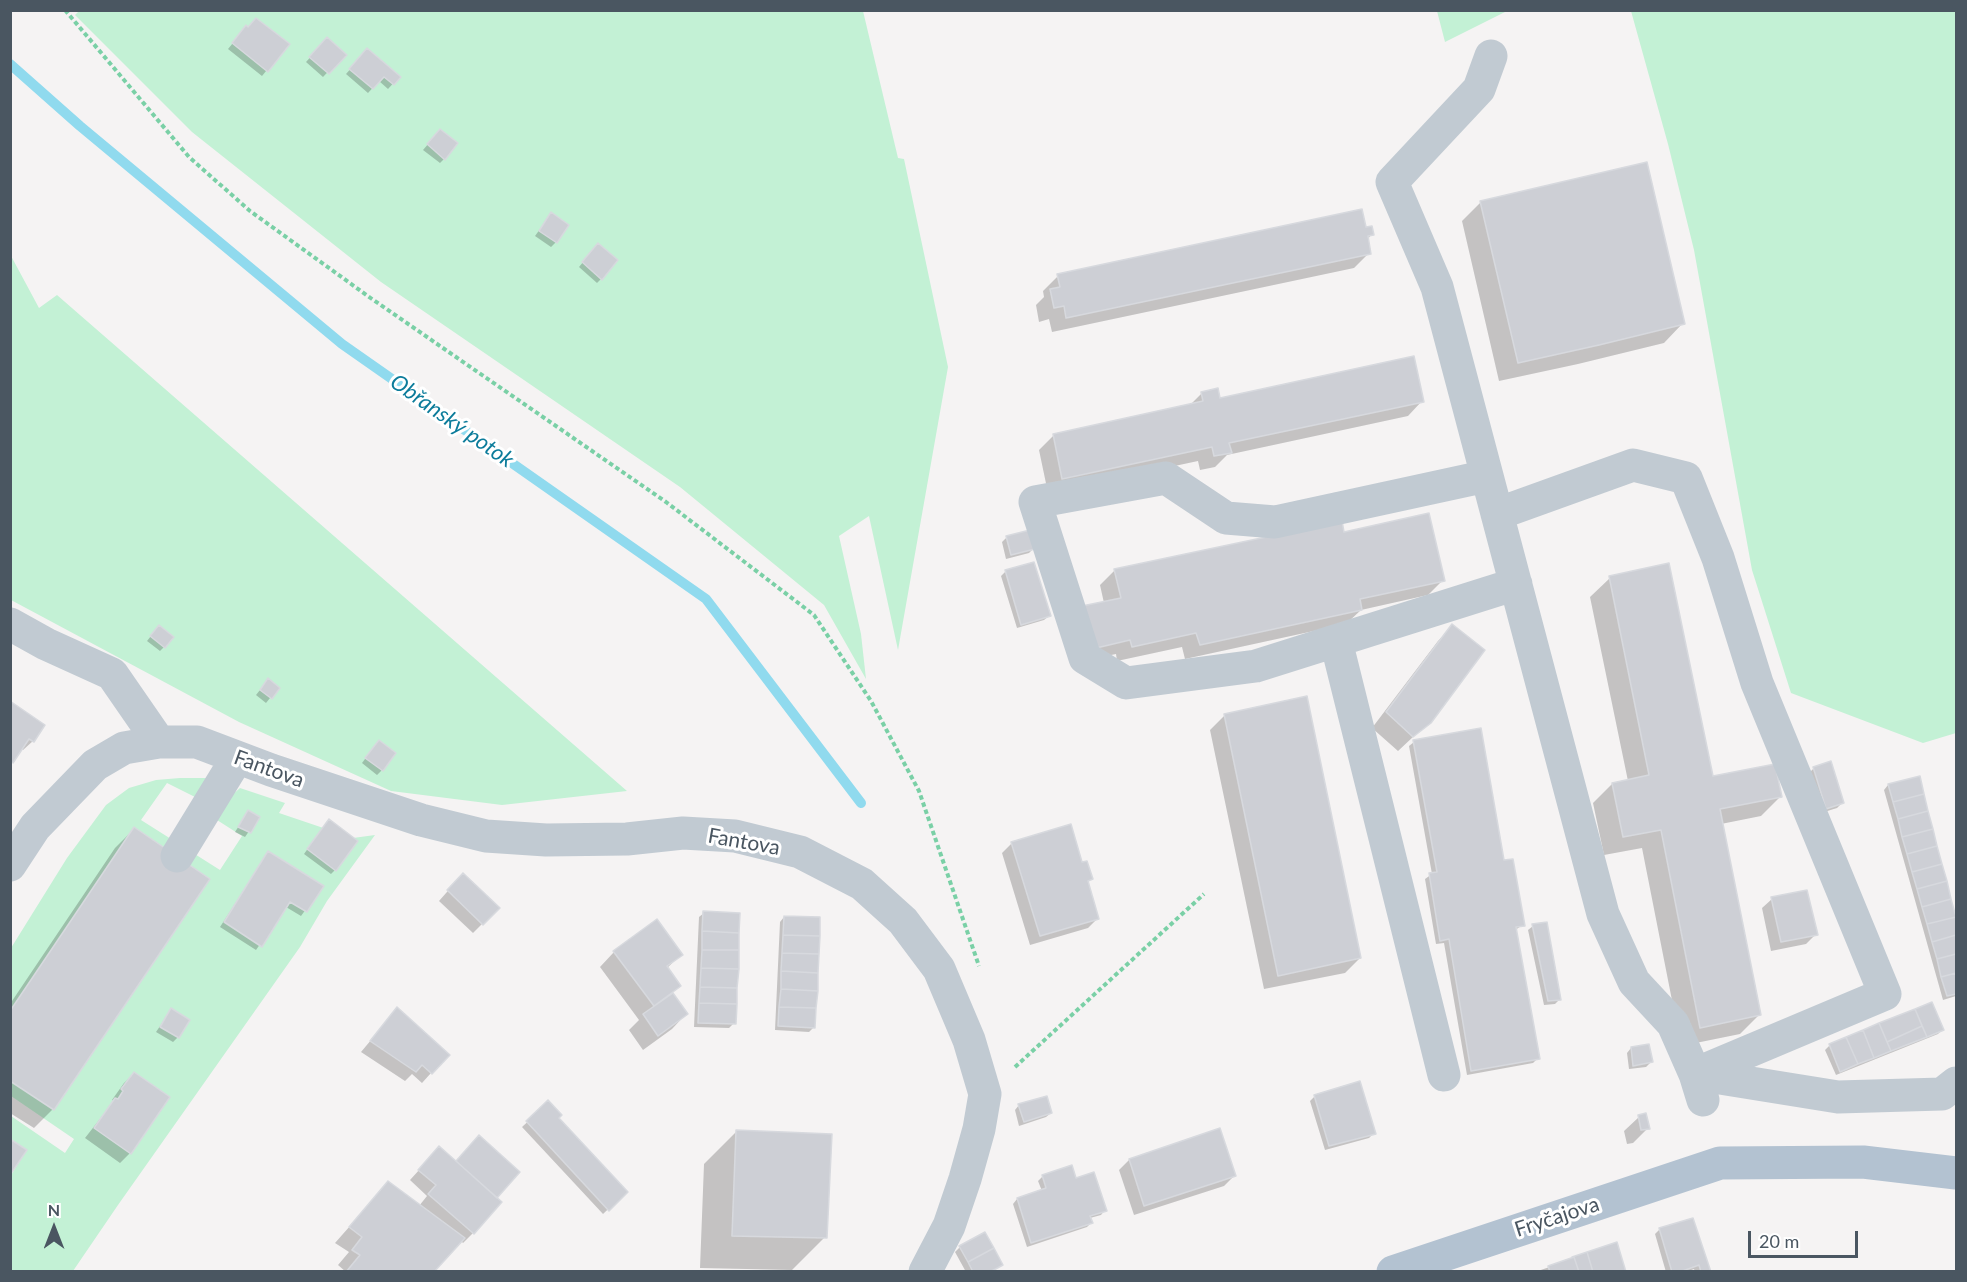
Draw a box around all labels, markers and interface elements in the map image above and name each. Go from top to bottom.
water label: Obřanský potok [385,369,519,473]
street label: Fantova [231,745,307,793]
street label: Fantova [706,823,782,861]
street label: Fryčajova [1512,1192,1602,1242]
north arrow [24,1198,84,1258]
text: N [48,1200,60,1219]
scale bar [1751,1219,1860,1257]
text: 20 m [1759,1230,1799,1252]

